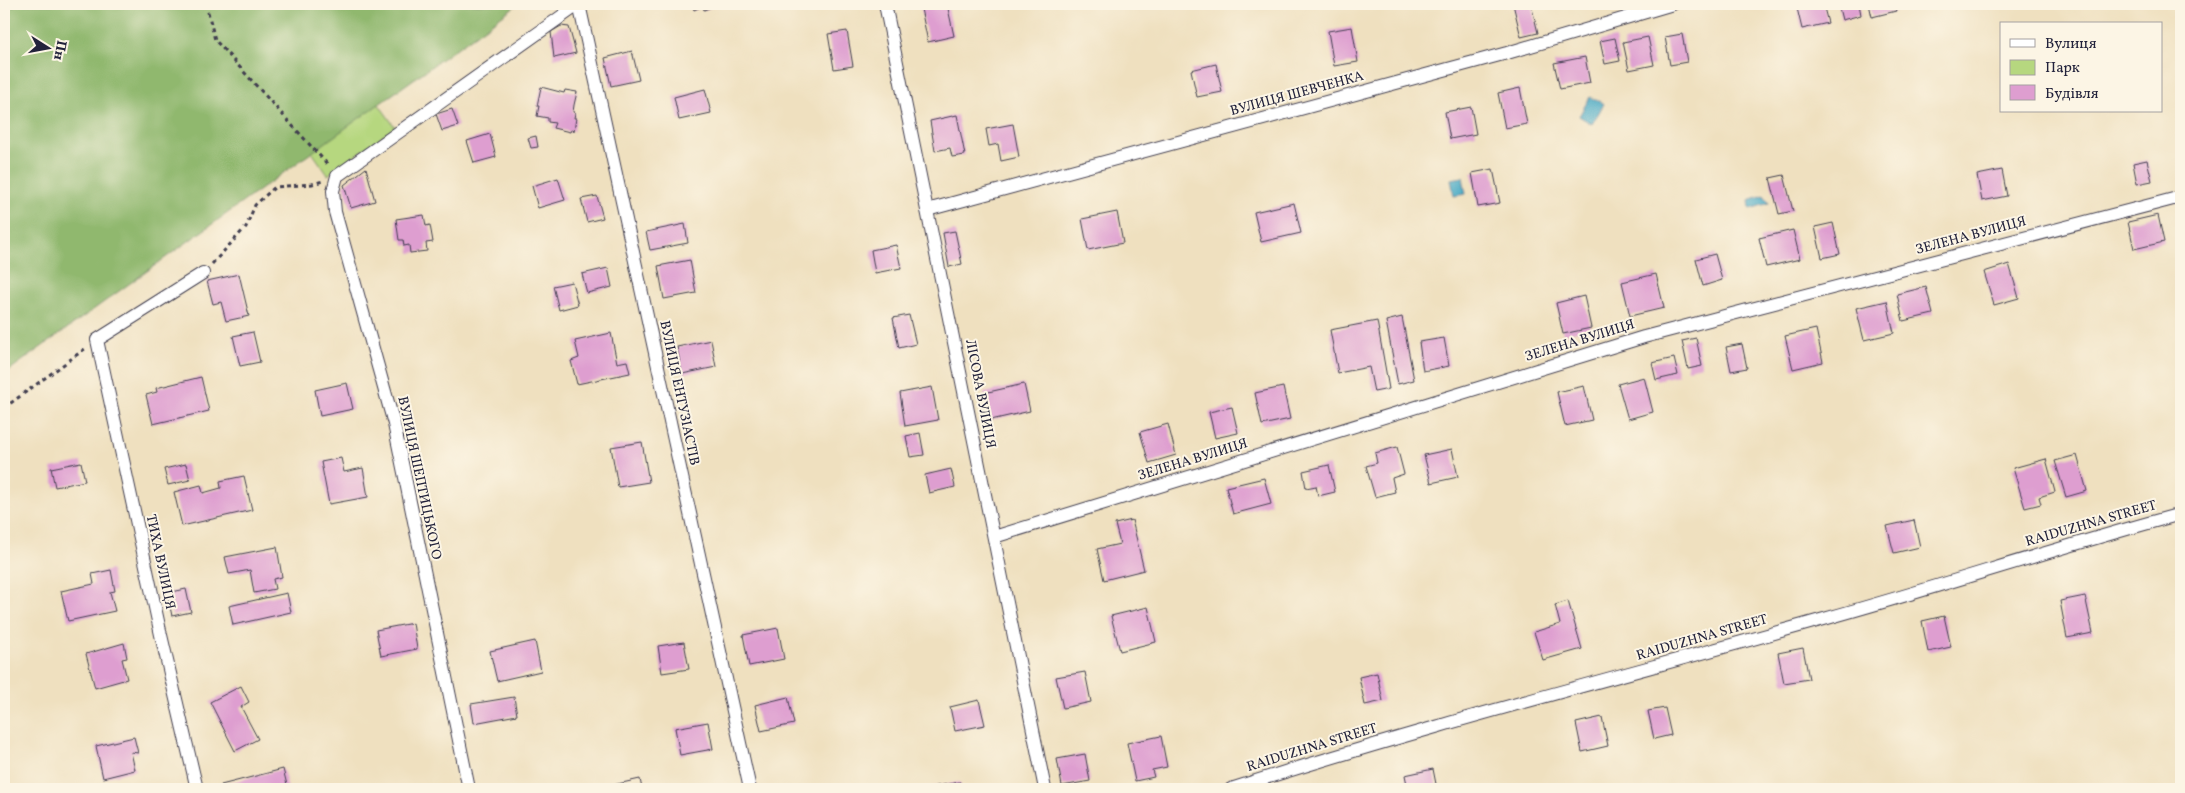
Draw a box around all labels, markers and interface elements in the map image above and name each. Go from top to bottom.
north arrow [22,22,72,72]
legend [2000,22,2162,112]
text: Вулиця [2045,34,2097,55]
text: Пн [48,39,71,62]
text: Парк [2045,58,2080,79]
street label: ВУЛИЦЯ ШЕВЧЕНКА [1228,67,1366,121]
text: Будівля [2045,84,2099,105]
street label: ЗЕЛЕНА ВУЛИЦЯ [1914,212,2028,260]
street label: ЗЕЛЕНА ВУЛИЦЯ [1523,315,1637,367]
street label: ВУЛИЦЯ ЕНТУЗІАСТІВ [654,319,704,467]
street label: ЛІСОВА ВУЛИЦЯ [960,338,1000,450]
street label: ВУЛИЦЯ ШЕПТИЦЬКОГО [392,394,446,562]
street label: ЗЕЛЕНА ВУЛИЦЯ [1136,434,1250,486]
street label: RAIDUZHNA STREET [2023,496,2159,552]
street label: ТИХА ВУЛИЦЯ [141,513,179,611]
street label: RAIDUZHNA STREET [1634,610,1770,666]
street label: RAIDUZHNA STREET [1244,719,1380,777]

